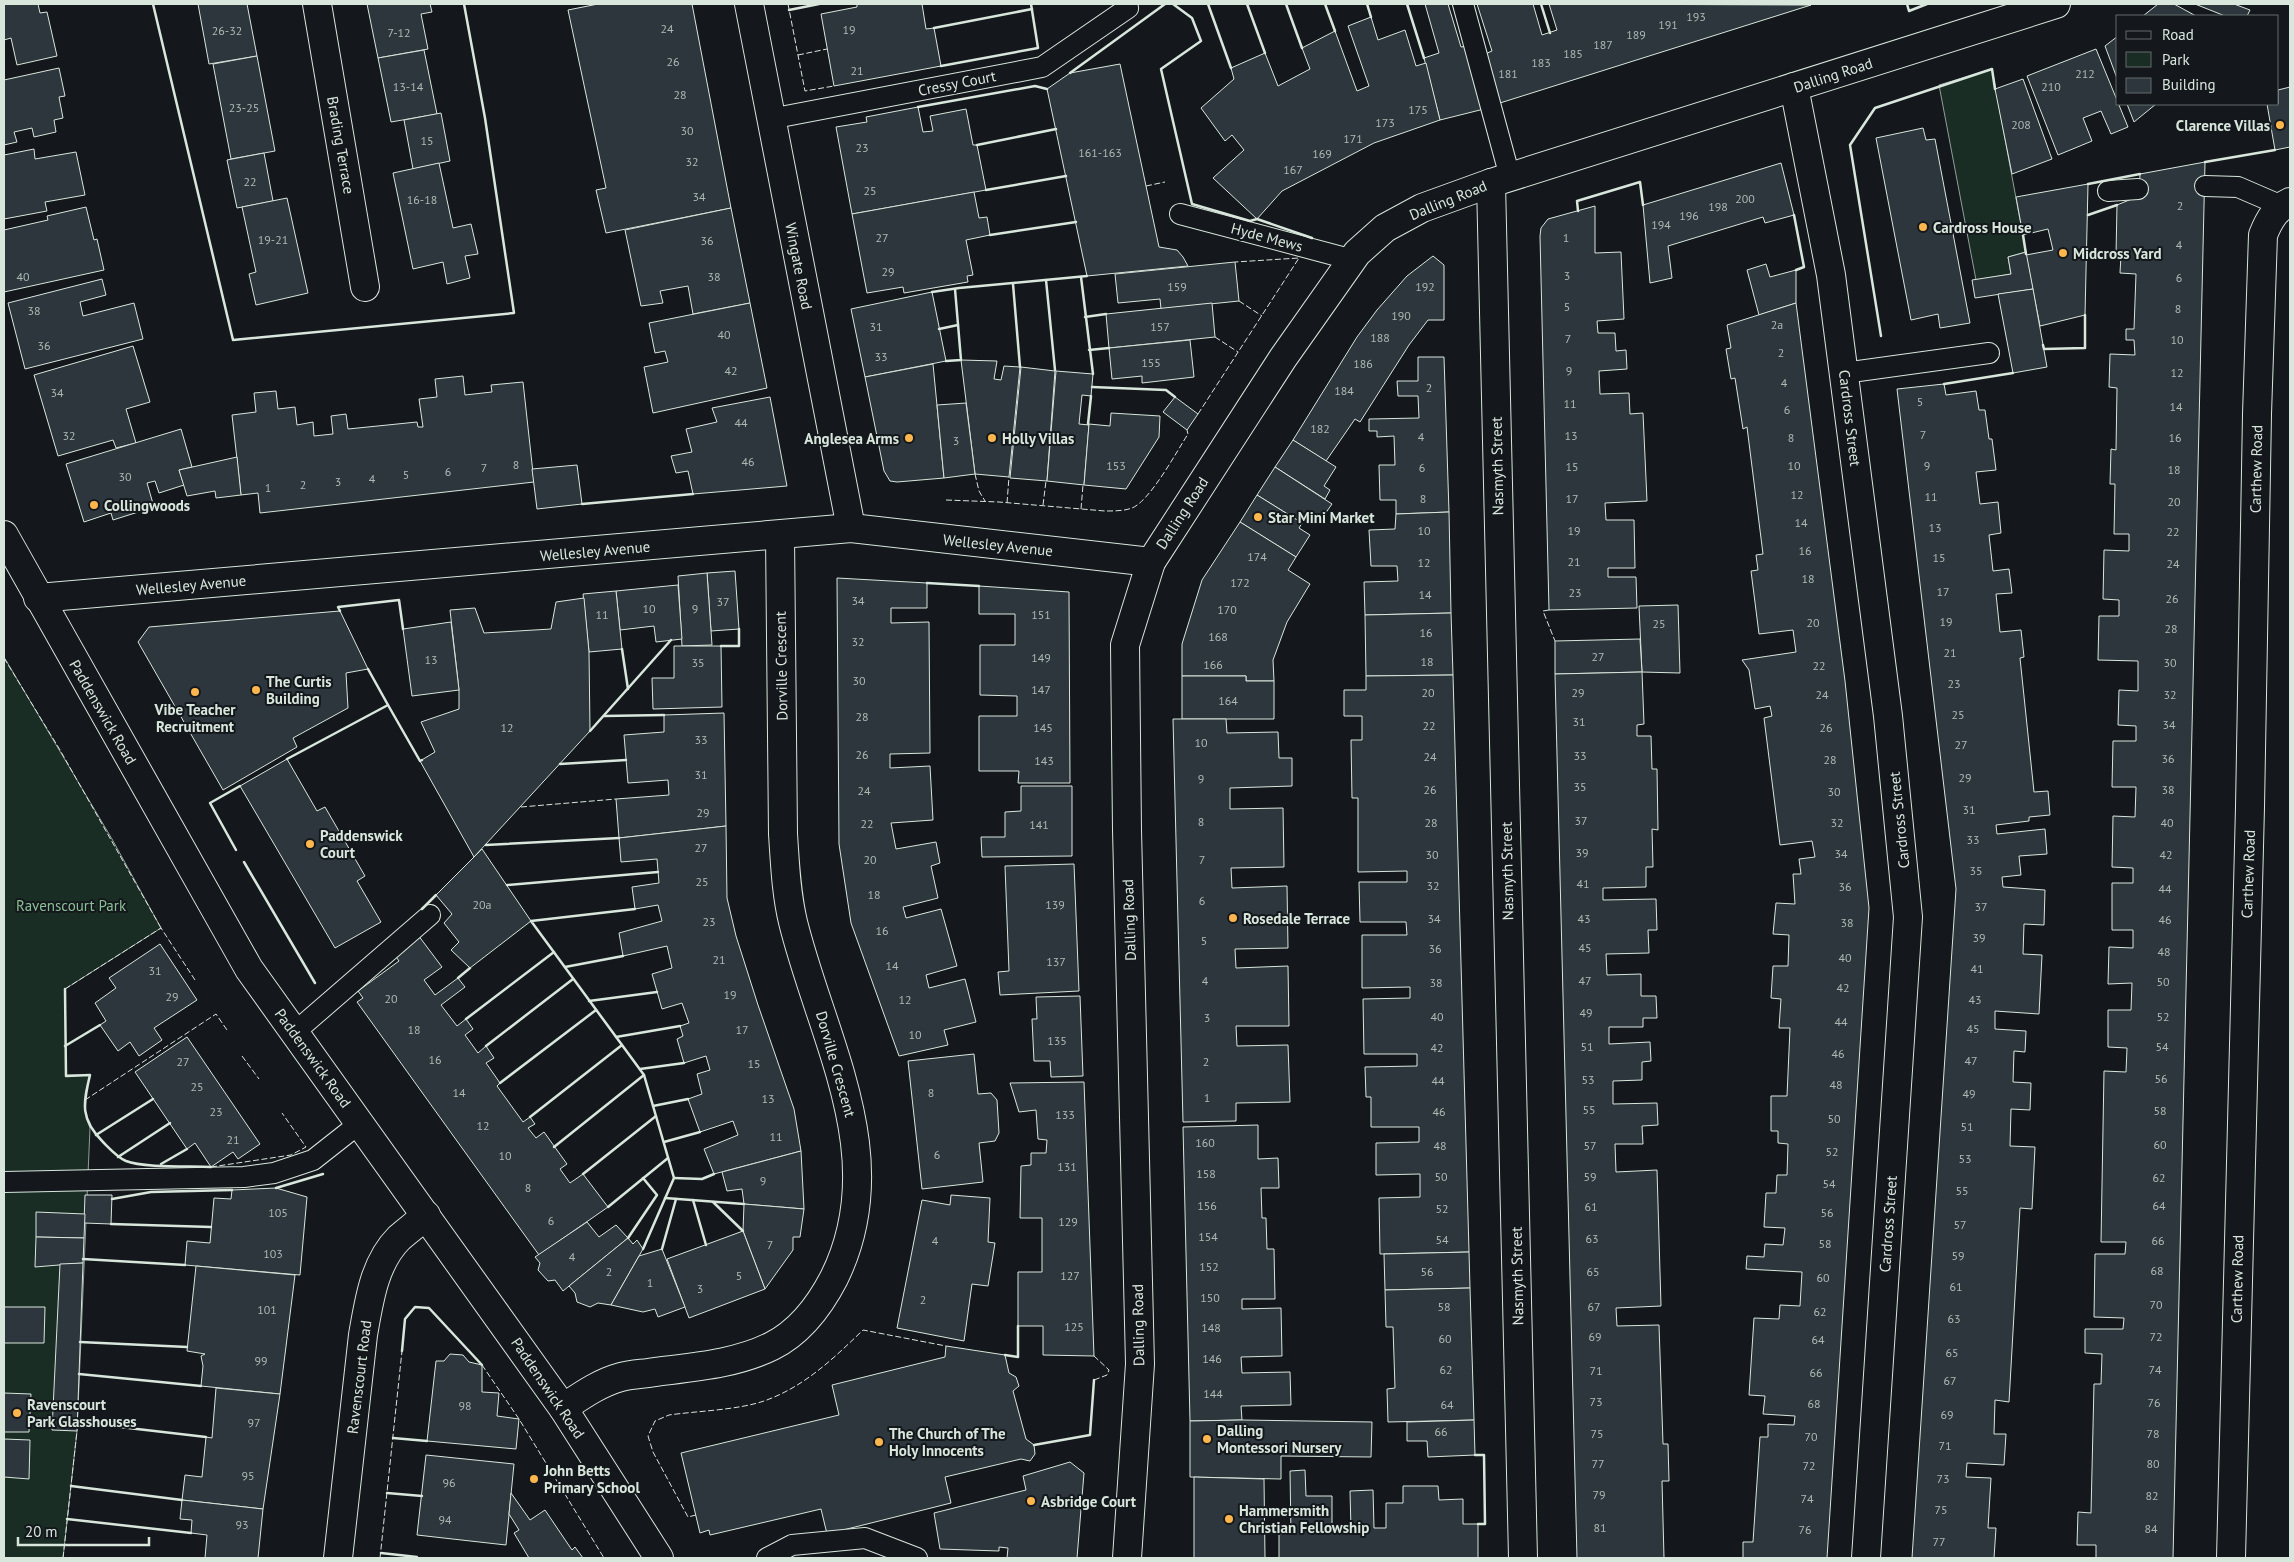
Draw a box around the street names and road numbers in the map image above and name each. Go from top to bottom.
street label: Dalling Road [1791,53,1875,97]
street label: Cressy Court [916,66,998,100]
street label: Brading Terrace [323,95,359,195]
street label: Dalling Road [1406,176,1490,224]
street label: Hyde Mews [1229,218,1305,256]
street label: Wingate Road [781,221,817,311]
street label: Cardross Street [1835,369,1865,467]
street label: Nasmyth Street [1487,417,1507,515]
street label: Carthew Road [2246,425,2266,513]
street label: Dalling Road [1152,473,1212,553]
street label: Wellesley Avenue [942,530,1054,560]
street label: Wellesley Avenue [539,537,651,565]
street label: Wellesley Avenue [135,571,247,599]
street label: Dorville Crescent [771,611,791,721]
street label: Paddenswick Road [65,656,141,768]
street label: Cardross Street [1884,771,1914,869]
street label: Nasmyth Street [1497,822,1517,920]
street label: Carthew Road [2237,829,2259,919]
street label: Dalling Road [1118,879,1140,961]
street label: Paddenswick Road [271,1005,355,1111]
street label: Dorville Crescent [812,1009,860,1119]
street label: Cardross Street [1875,1175,1901,1273]
street label: Nasmyth Street [1507,1227,1527,1325]
street label: Carthew Road [2227,1235,2247,1323]
street label: Dalling Road [1128,1284,1148,1366]
street label: Ravenscourt Road [343,1319,375,1435]
street label: Paddenswick Road [507,1334,589,1442]

